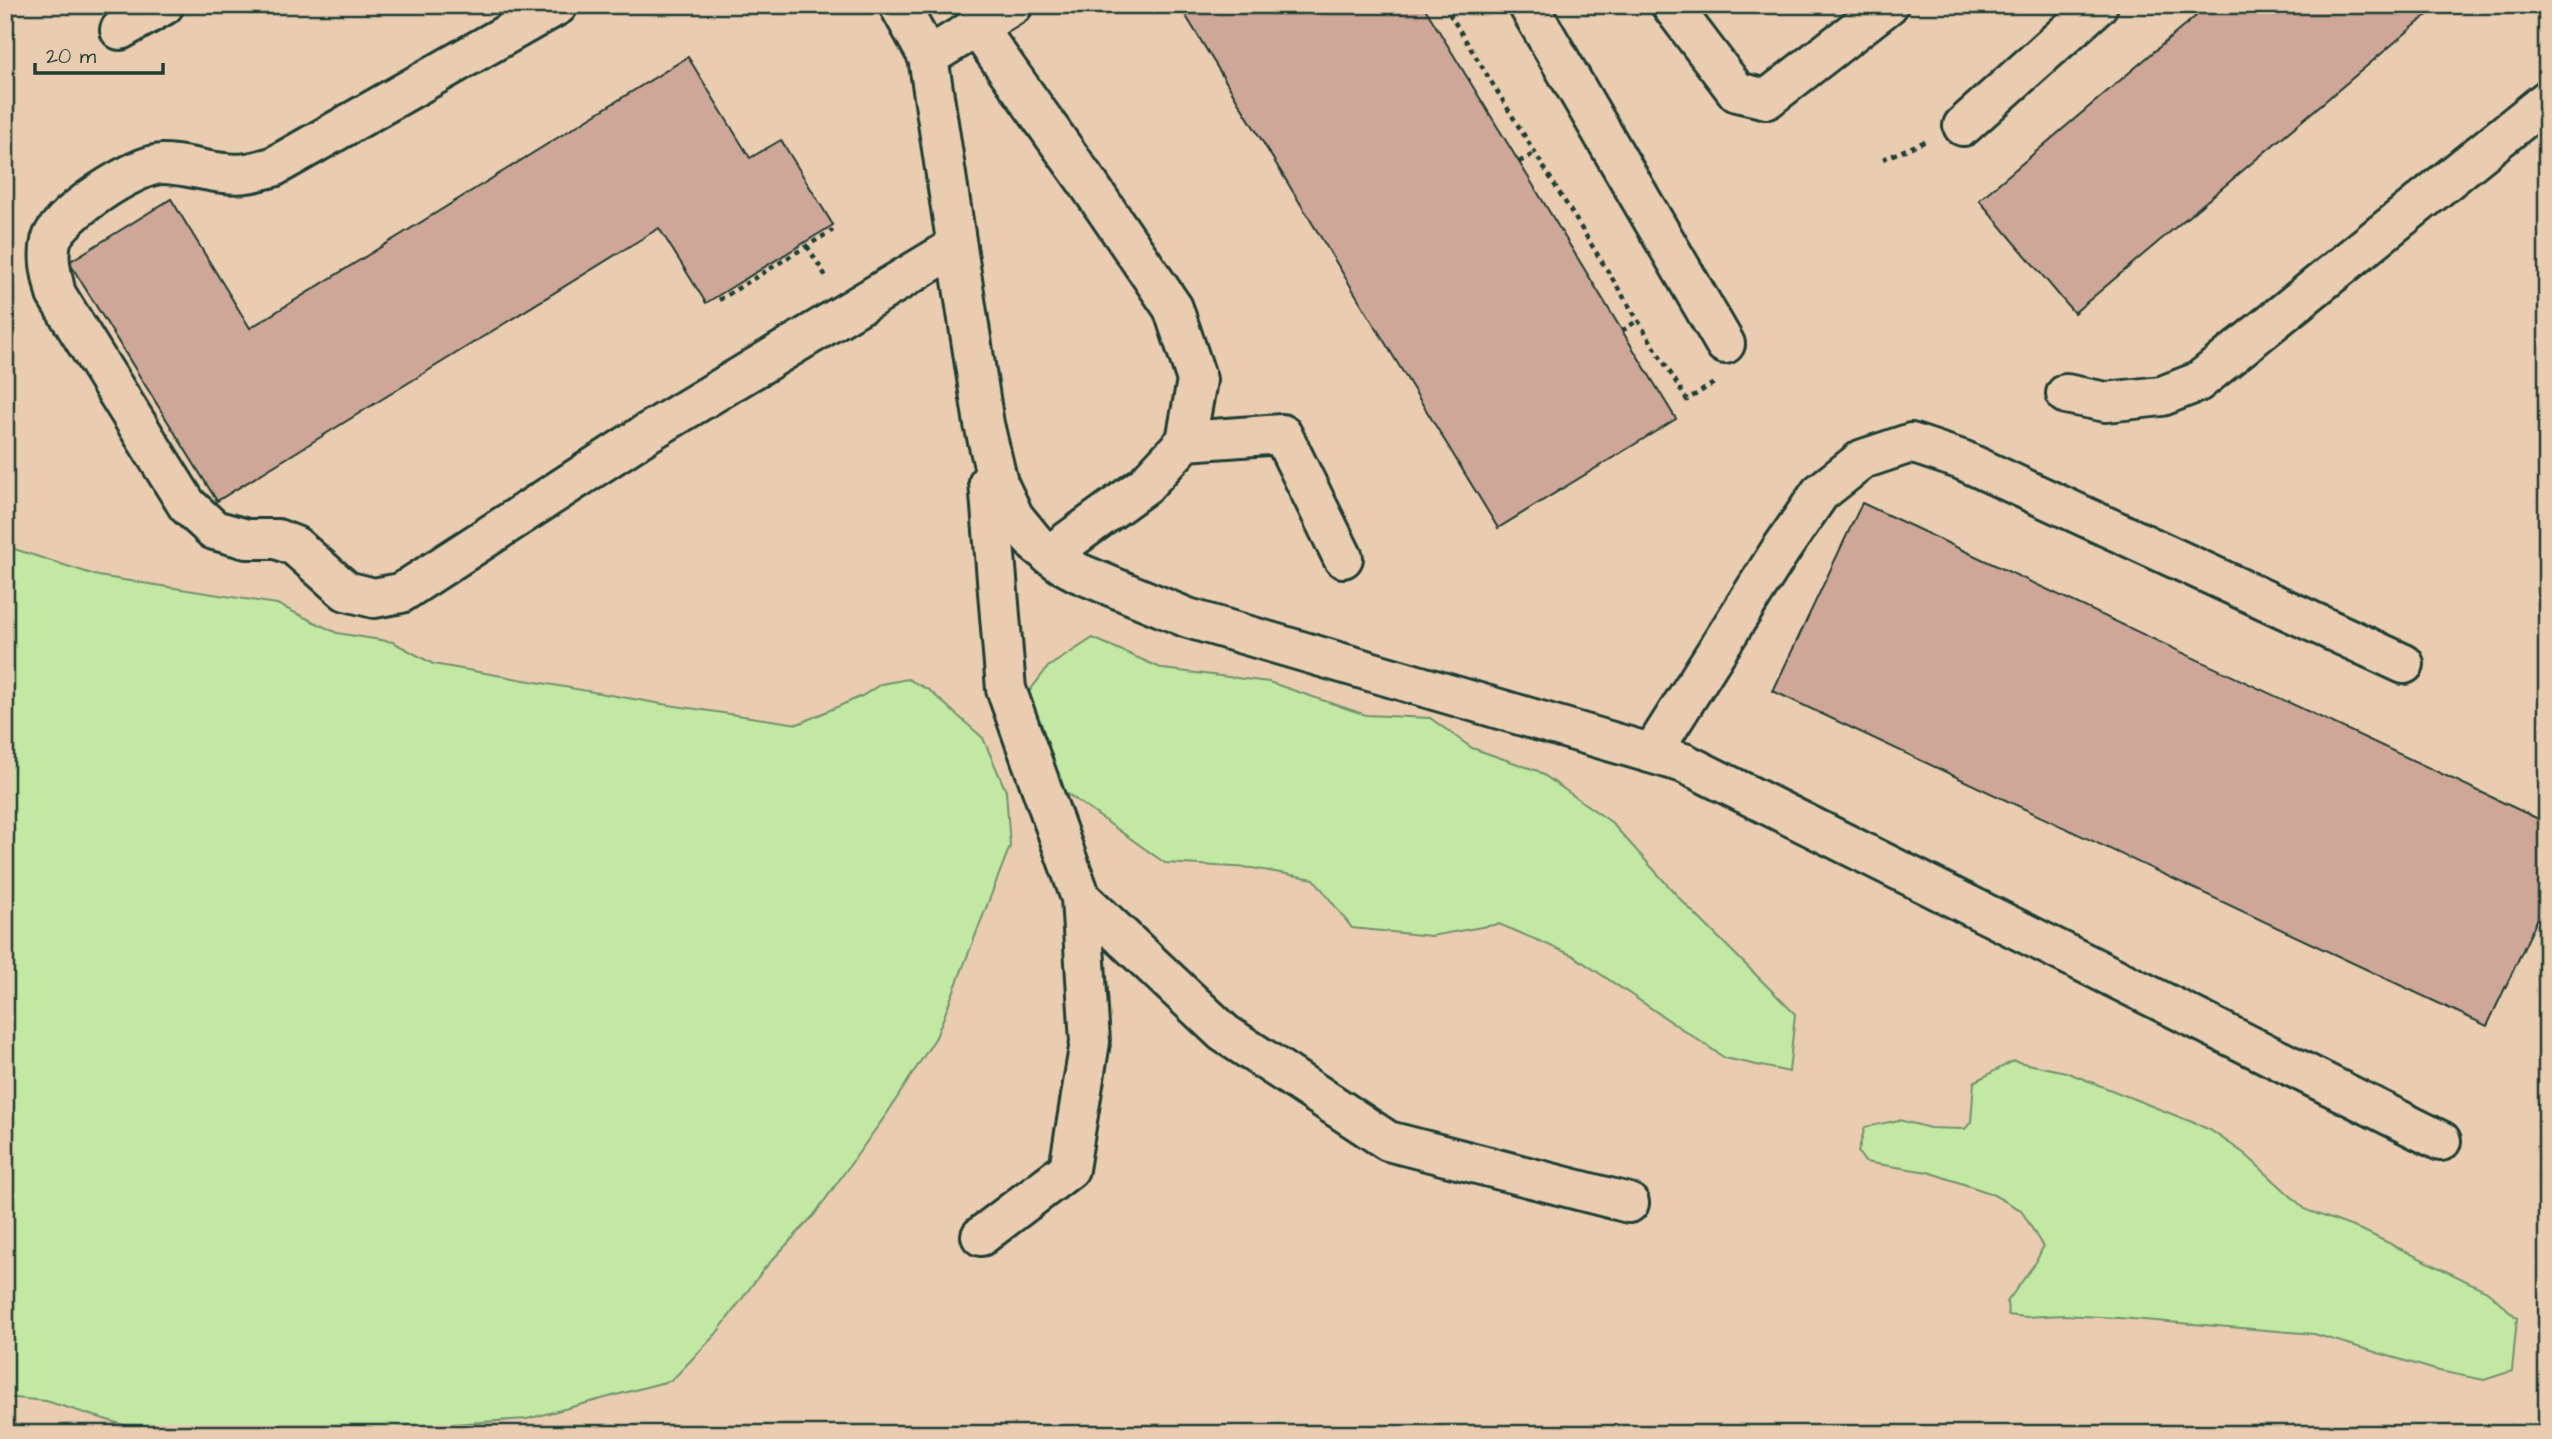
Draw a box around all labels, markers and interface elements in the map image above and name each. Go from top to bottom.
scale bar [35,32,163,76]
text: 20 m [46,42,97,71]

